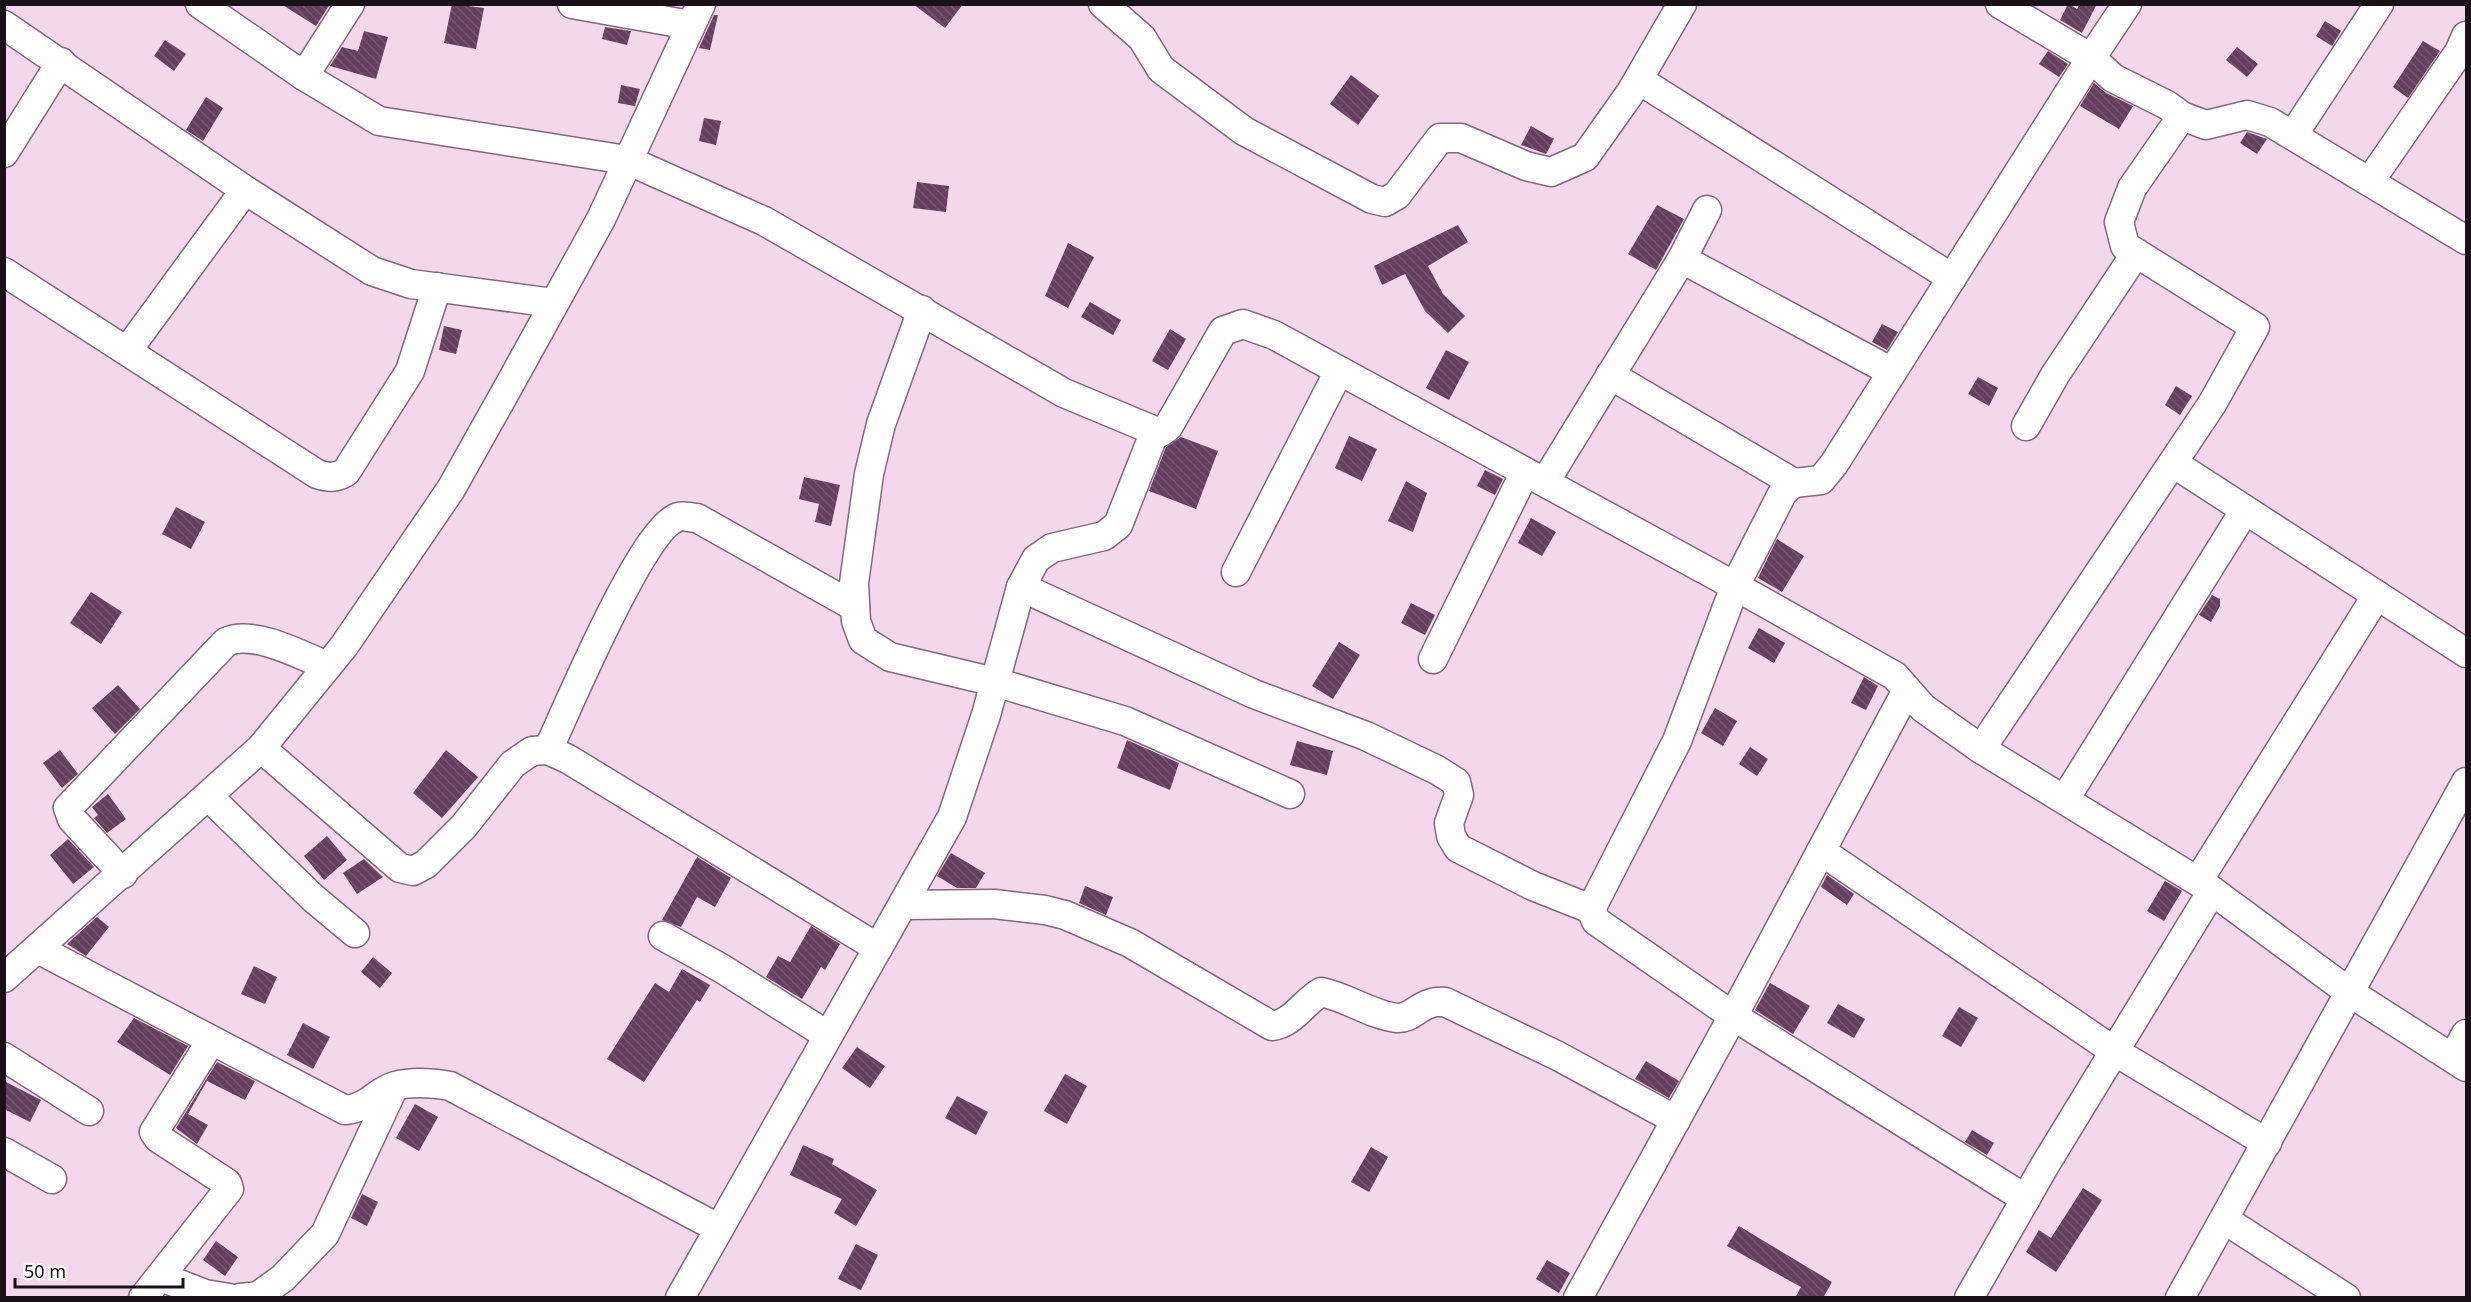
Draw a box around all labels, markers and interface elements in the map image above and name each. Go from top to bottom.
scale bar [15,1251,183,1289]
text: 50 m [24,1259,66,1283]

